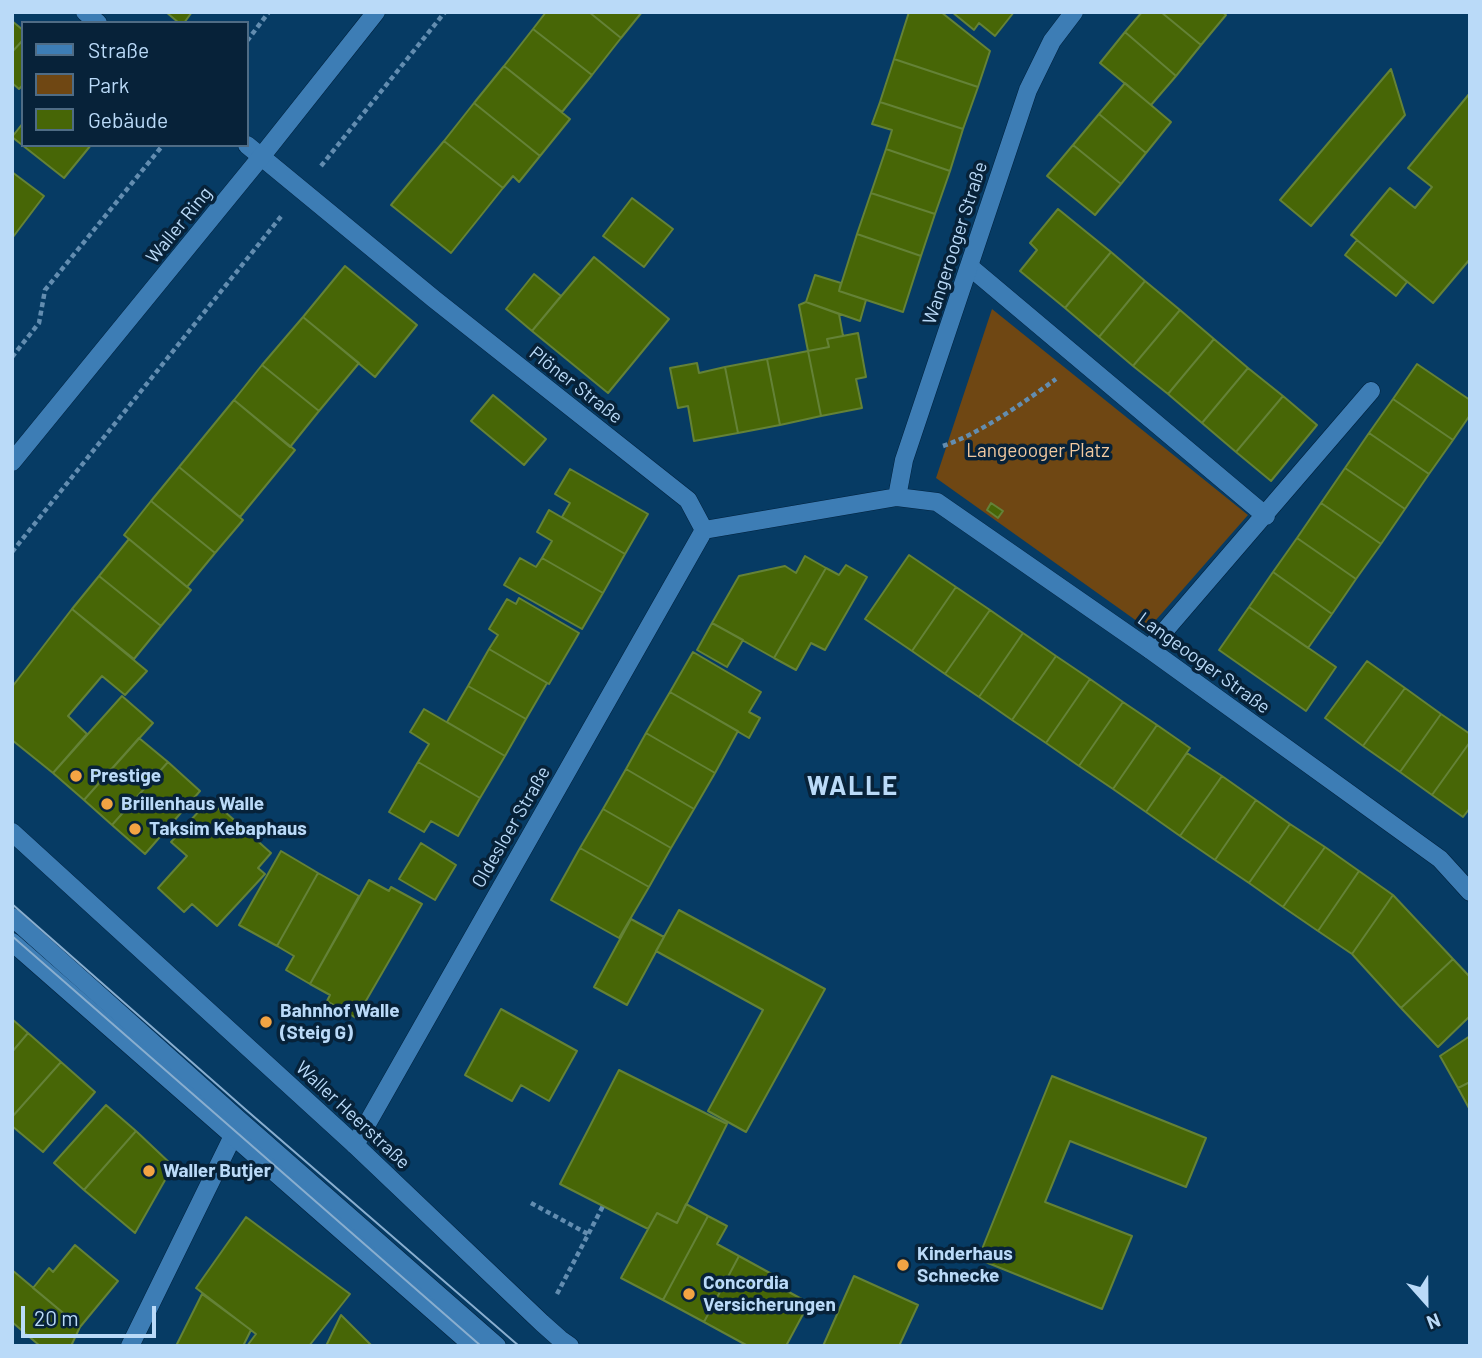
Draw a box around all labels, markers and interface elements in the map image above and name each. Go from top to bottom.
legend [21,21,248,147]
text: Straße [88,37,149,62]
text: Park [88,72,129,97]
text: Gebäude [88,107,168,132]
street label: Wangerooger Straße [918,159,992,327]
street label: Waller Ring [141,182,217,268]
street label: Plöner Straße [525,342,627,428]
park label: Langeooger Platz [966,440,1110,462]
street label: Langeooger Straße [1133,607,1275,719]
street label: Oldesloer Straße [467,762,555,892]
place label: Prestige [90,765,161,787]
marker: Prestige [68,768,84,784]
district label: WALLE [807,770,899,802]
place label: Brillenhaus Walle [121,793,264,815]
marker: Brillenhaus Walle [99,796,115,812]
place label: Taksim Kebaphaus [149,818,307,840]
marker: Taksim Kebaphaus [127,821,143,837]
place label: Bahnhof Walle (Steig G) [280,1000,400,1044]
marker: Bahnhof Walle (Steig G) [258,1014,274,1030]
street label: Waller Heerstraße [291,1056,415,1174]
place label: Waller Butjer [163,1160,271,1182]
marker: Waller Butjer [141,1163,157,1179]
place label: Kinderhaus Schnecke [917,1243,1013,1287]
marker: Kinderhaus Schnecke [895,1257,911,1273]
north arrow [1391,1267,1461,1337]
place label: Concordia Versicherungen [703,1272,836,1316]
marker: Concordia Versicherungen [681,1286,697,1302]
scale bar [24,1292,159,1336]
text: 20 m [34,1305,79,1330]
text: N [1424,1309,1444,1335]

